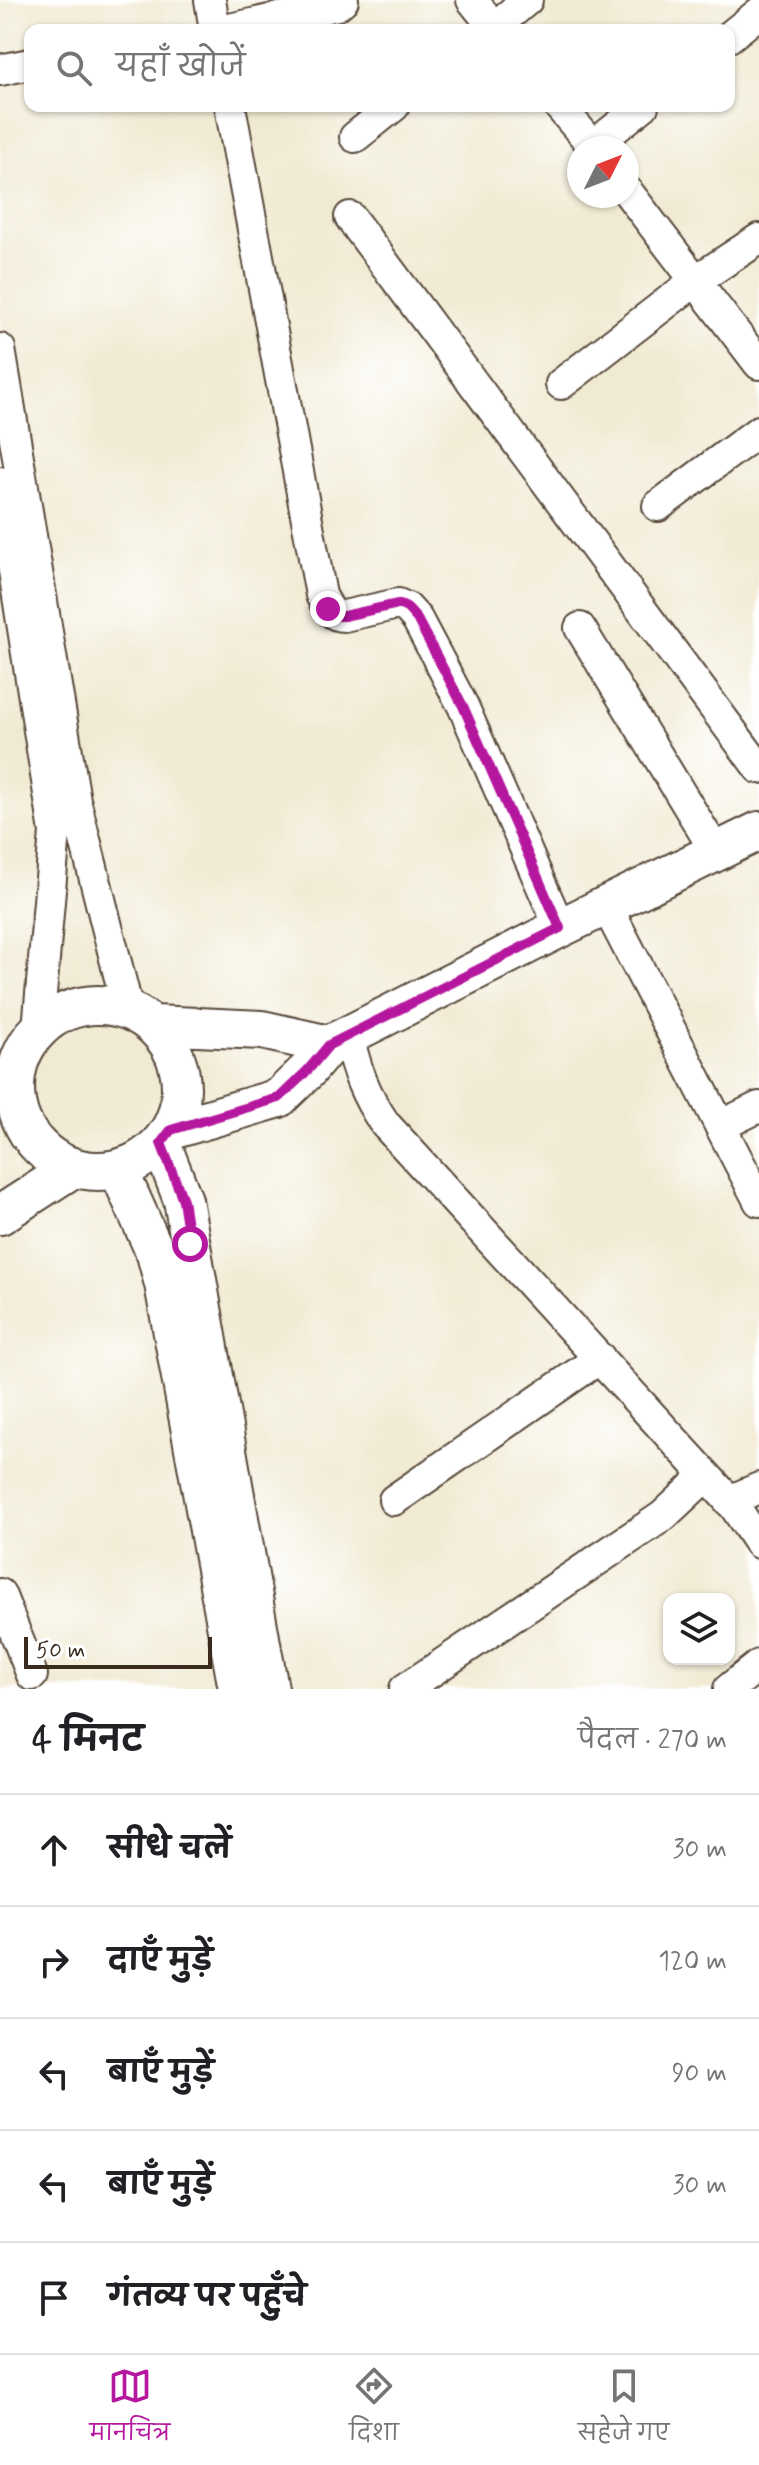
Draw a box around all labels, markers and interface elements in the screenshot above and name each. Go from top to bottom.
search box [24,24,735,112]
icon: search [52,46,96,90]
text: यहाँ खोजें [116,48,245,87]
north arrow [567,136,639,208]
route end [310,591,346,627]
route start [172,1226,208,1262]
map controls [663,1593,735,1665]
button: layers [663,1593,735,1665]
scale bar [24,1633,212,1669]
text: 50 m [36,1637,85,1665]
text: 4 मिनट [32,1718,144,1763]
text: पैदल · 270 m [578,1724,727,1758]
icon: ahead [32,1828,76,1872]
text: सीधे चलें [108,1830,231,1869]
text: 30 m [673,1833,727,1867]
icon: right [32,1940,76,1984]
text: दाएँ मुड़ें [108,1942,213,1981]
text: 120 m [658,1945,727,1979]
icon: left [32,2052,76,2096]
text: बाएँ मुड़ें [108,2054,214,2093]
text: 90 m [672,2057,727,2091]
icon: left [32,2164,76,2208]
text: बाएँ मुड़ें [108,2166,214,2205]
text: 30 m [673,2169,727,2203]
icon: arrive [32,2276,76,2320]
text: गंतव्य पर पहुँचे [108,2278,307,2317]
tab: मानचित्र [89,2364,170,2457]
tab: दिशा [349,2364,399,2457]
tab: सहेजे गए [578,2364,670,2457]

